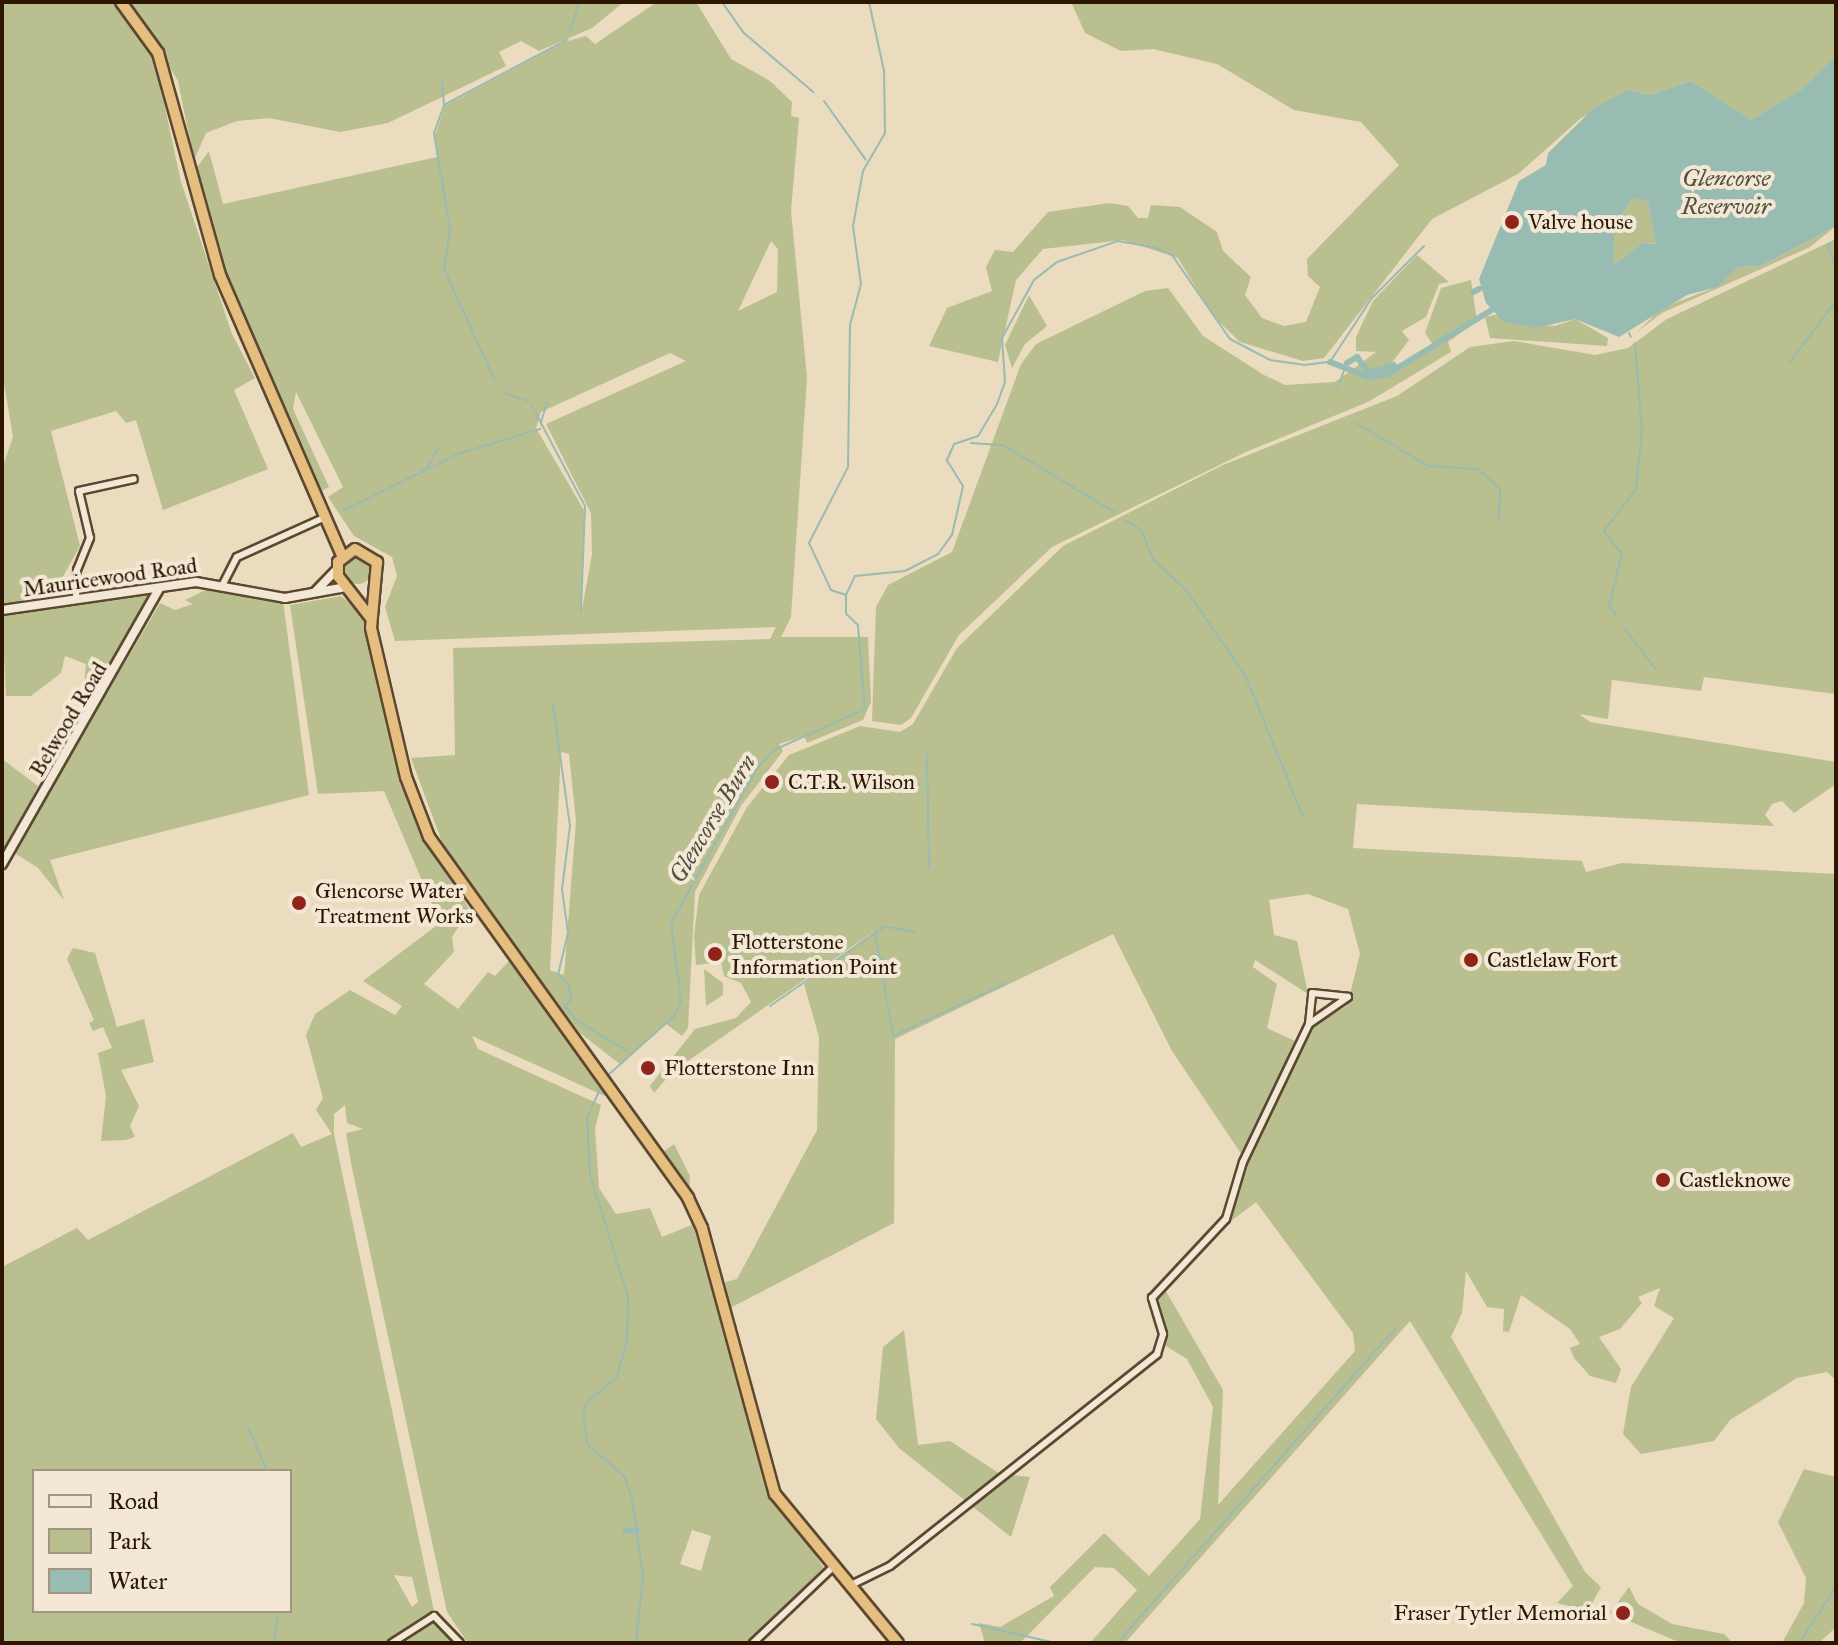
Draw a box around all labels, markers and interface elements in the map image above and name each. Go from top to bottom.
water label: Glencorse Reservoir [1681,165,1771,221]
place label: Valve house [1528,209,1633,235]
marker: Valve house [1503,213,1521,231]
street label: Mauricewood Road [21,552,199,602]
street label: Belwood Road [23,657,113,781]
water label: Glencorse Burn [663,750,763,888]
place label: C.T.R. Wilson [788,769,915,795]
marker: C.T.R. Wilson [763,773,781,791]
place label: Glencorse Water Treatment Works [315,877,473,928]
marker: Glencorse Water Treatment Works [290,894,308,912]
place label: Flotterstone Information Point [731,928,897,980]
marker: Flotterstone Information Point [706,945,724,963]
place label: Castlelaw Fort [1487,947,1617,973]
marker: Castlelaw Fort [1462,951,1480,969]
place label: Flotterstone Inn [664,1055,815,1081]
marker: Flotterstone Inn [639,1059,657,1077]
place label: Castleknowe [1679,1167,1791,1193]
marker: Castleknowe [1654,1171,1672,1189]
legend [32,1469,292,1613]
text: Road [108,1486,159,1516]
text: Park [108,1526,151,1556]
text: Water [108,1566,167,1596]
place label: Fraser Tytler Memorial [1393,1600,1607,1626]
marker: Fraser Tytler Memorial [1614,1604,1632,1622]

